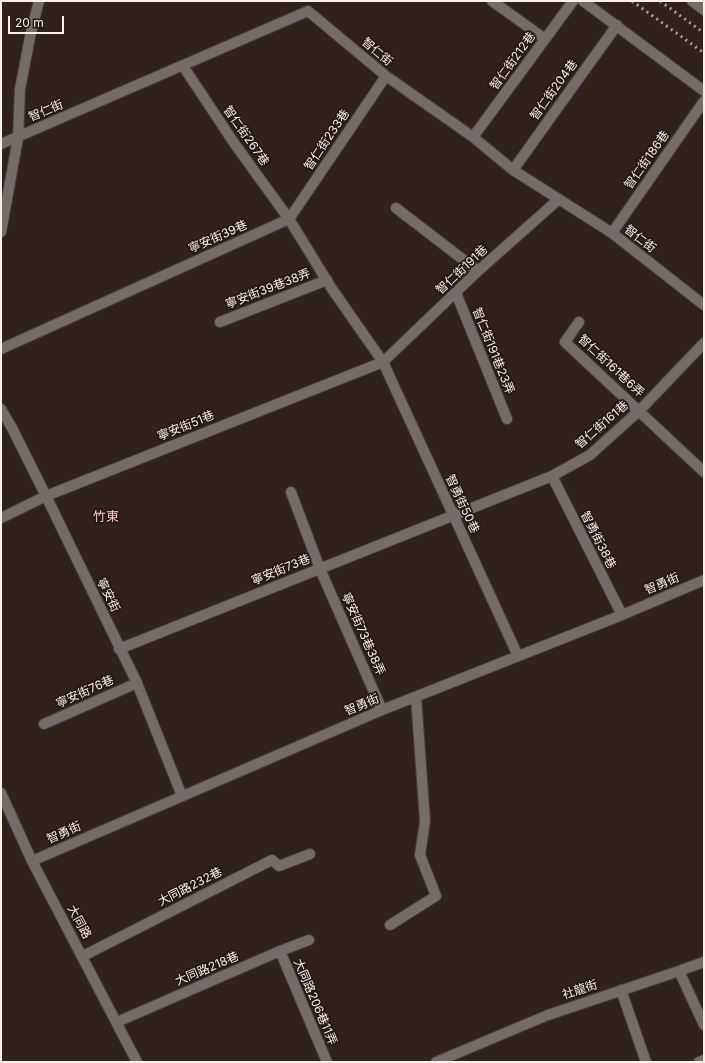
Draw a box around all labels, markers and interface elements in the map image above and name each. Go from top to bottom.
scale bar [10,8,66,34]
text: 20 m [15,15,44,30]
street label: 智仁街212巷 [487,29,539,93]
street label: 智仁街 [359,35,395,69]
street label: 智仁街204巷 [527,57,581,123]
street label: 智仁街 [27,97,65,125]
street label: 智仁街267巷 [220,103,272,169]
street label: 智仁街233巷 [301,107,353,173]
street label: 智仁街186巷 [622,128,672,192]
street label: 寧安街39巷 [186,218,250,256]
street label: 智仁街 [621,222,659,256]
street label: 智仁街191巷 [433,243,491,297]
street label: 寧安街39巷38弄 [224,266,312,312]
street label: 智仁街191巷23弄 [469,306,517,396]
street label: 智仁街161巷6弄 [575,332,647,400]
street label: 智仁街161巷 [573,398,631,452]
street label: 寧安街51巷 [155,408,217,444]
street label: 智勇街50巷 [442,472,482,536]
district label: 竹東 [93,509,119,525]
street label: 智勇街38巷 [577,509,619,571]
street label: 寧安街73巷 [250,552,312,588]
street label: 智勇街 [643,570,681,598]
street label: 寧安街 [94,576,122,614]
street label: 寧安街73巷38弄 [338,590,388,678]
street label: 寧安街76巷 [54,673,116,711]
street label: 智勇街 [343,691,381,719]
street label: 智勇街 [45,819,83,847]
street label: 大同路232巷 [156,865,224,909]
street label: 大同路 [64,903,94,941]
street label: 大同路218巷 [173,949,241,989]
street label: 大同路206巷11弄 [290,957,340,1047]
street label: 社龍街 [561,978,599,1002]

